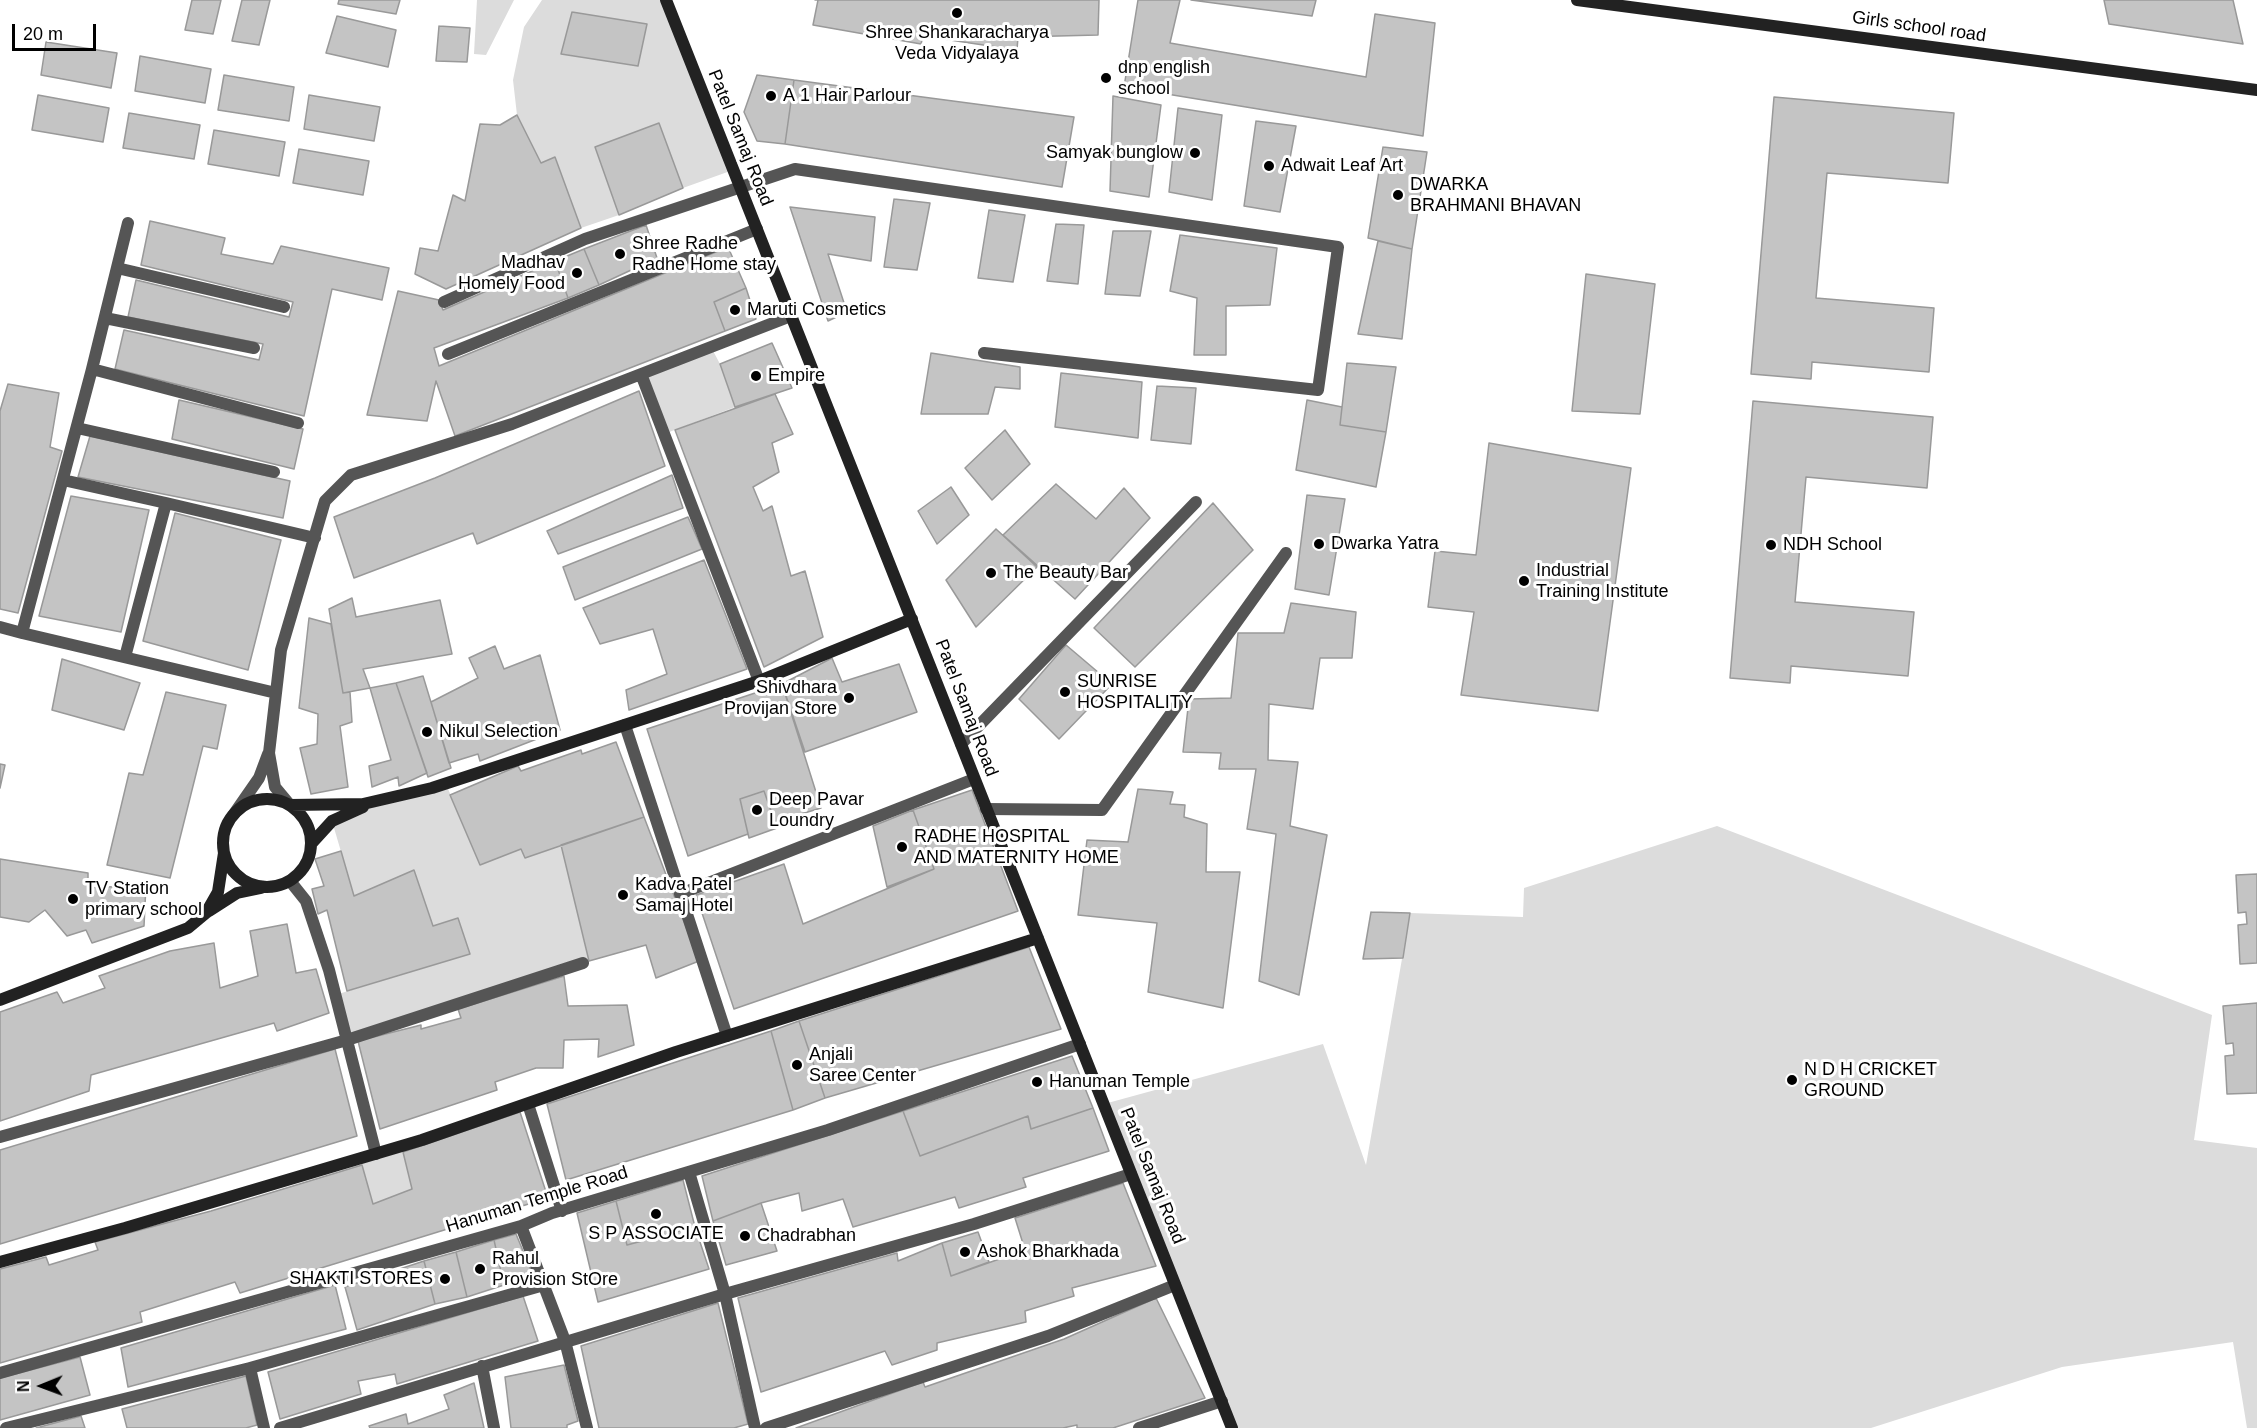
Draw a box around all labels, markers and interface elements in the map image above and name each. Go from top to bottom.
marker: Shree Shankaracharya Veda Vidyalaya [950,6,964,20]
street label: Girls school road [1851,7,1987,47]
scale bar [15,12,99,50]
place label: Shree Shankaracharya Veda Vidyalaya [865,22,1049,64]
text: 20 m [23,24,63,44]
place label: dnp english school [1118,57,1210,100]
street label: Patel Samaj Road [703,67,777,209]
marker: dnp english school [1099,71,1113,85]
place label: A 1 Hair Parlour [783,85,911,107]
marker: A 1 Hair Parlour [764,89,778,103]
place label: Samyak bunglow [1046,142,1183,164]
marker: Samyak bunglow [1188,146,1202,160]
place label: Adwait Leaf Art [1281,155,1403,177]
marker: Adwait Leaf Art [1262,159,1276,173]
place label: DWARKA BRAHMANI BHAVAN [1410,174,1581,216]
marker: DWARKA BRAHMANI BHAVAN [1391,188,1405,202]
place label: Shree Radhe Radhe Home stay [632,233,776,276]
marker: Shree Radhe Radhe Home stay [613,247,627,261]
place label: Madhav Homely Food [458,252,565,294]
marker: Madhav Homely Food [570,266,584,280]
place label: Maruti Cosmetics [747,299,886,321]
marker: Maruti Cosmetics [728,303,742,317]
place label: Empire [768,365,825,387]
marker: Empire [749,369,763,383]
place label: Dwarka Yatra [1331,533,1439,555]
place label: NDH School [1783,534,1882,556]
marker: Dwarka Yatra [1312,537,1326,551]
marker: NDH School [1764,538,1778,552]
place label: Industrial Training Institute [1536,560,1668,602]
place label: The Beauty Bar [1003,562,1128,584]
marker: The Beauty Bar [984,566,998,580]
marker: Industrial Training Institute [1517,574,1531,588]
street label: Patel Samaj Road [930,636,1002,780]
place label: SUNRISE HOSPITALITY [1077,671,1193,714]
place label: Shivdhara Provijan Store [724,677,837,720]
marker: SUNRISE HOSPITALITY [1058,685,1072,699]
marker: Shivdhara Provijan Store [842,691,856,705]
place label: Nikul Selection [439,721,558,743]
marker: Nikul Selection [420,725,434,739]
place label: Deep Pavar Loundry [769,789,864,832]
marker: Deep Pavar Loundry [750,803,764,817]
place label: RADHE HOSPITAL AND MATERNITY HOME [914,826,1119,868]
marker: RADHE HOSPITAL AND MATERNITY HOME [895,840,909,854]
place label: Kadva Patel Samaj Hotel [635,874,733,916]
place label: TV Station primary school [85,878,202,920]
marker: Kadva Patel Samaj Hotel [616,888,630,902]
marker: TV Station primary school [66,892,80,906]
place label: Anjali Saree Center [809,1044,916,1086]
marker: Anjali Saree Center [790,1058,804,1072]
place label: N D H CRICKET GROUND [1804,1059,1937,1102]
place label: Hanuman Temple [1049,1071,1190,1093]
marker: N D H CRICKET GROUND [1785,1073,1799,1087]
marker: Hanuman Temple [1030,1075,1044,1089]
street label: Patel Samaj Road [1115,1105,1189,1247]
street label: Hanuman Temple Road [443,1162,631,1238]
marker: S P ASSOCIATE [649,1207,663,1221]
place label: S P ASSOCIATE [588,1223,724,1245]
place label: Chadrabhan [757,1225,856,1247]
marker: Chadrabhan [738,1229,752,1243]
place label: Ashok Bharkhada [977,1241,1119,1263]
marker: Ashok Bharkhada [958,1245,972,1259]
place label: Rahul Provision StOre [492,1248,618,1290]
marker: Rahul Provision StOre [473,1262,487,1276]
place label: SHAKTI STORES [289,1268,433,1290]
marker: SHAKTI STORES [438,1272,452,1286]
north arrow [12,1356,72,1416]
text: N [15,1380,32,1392]

